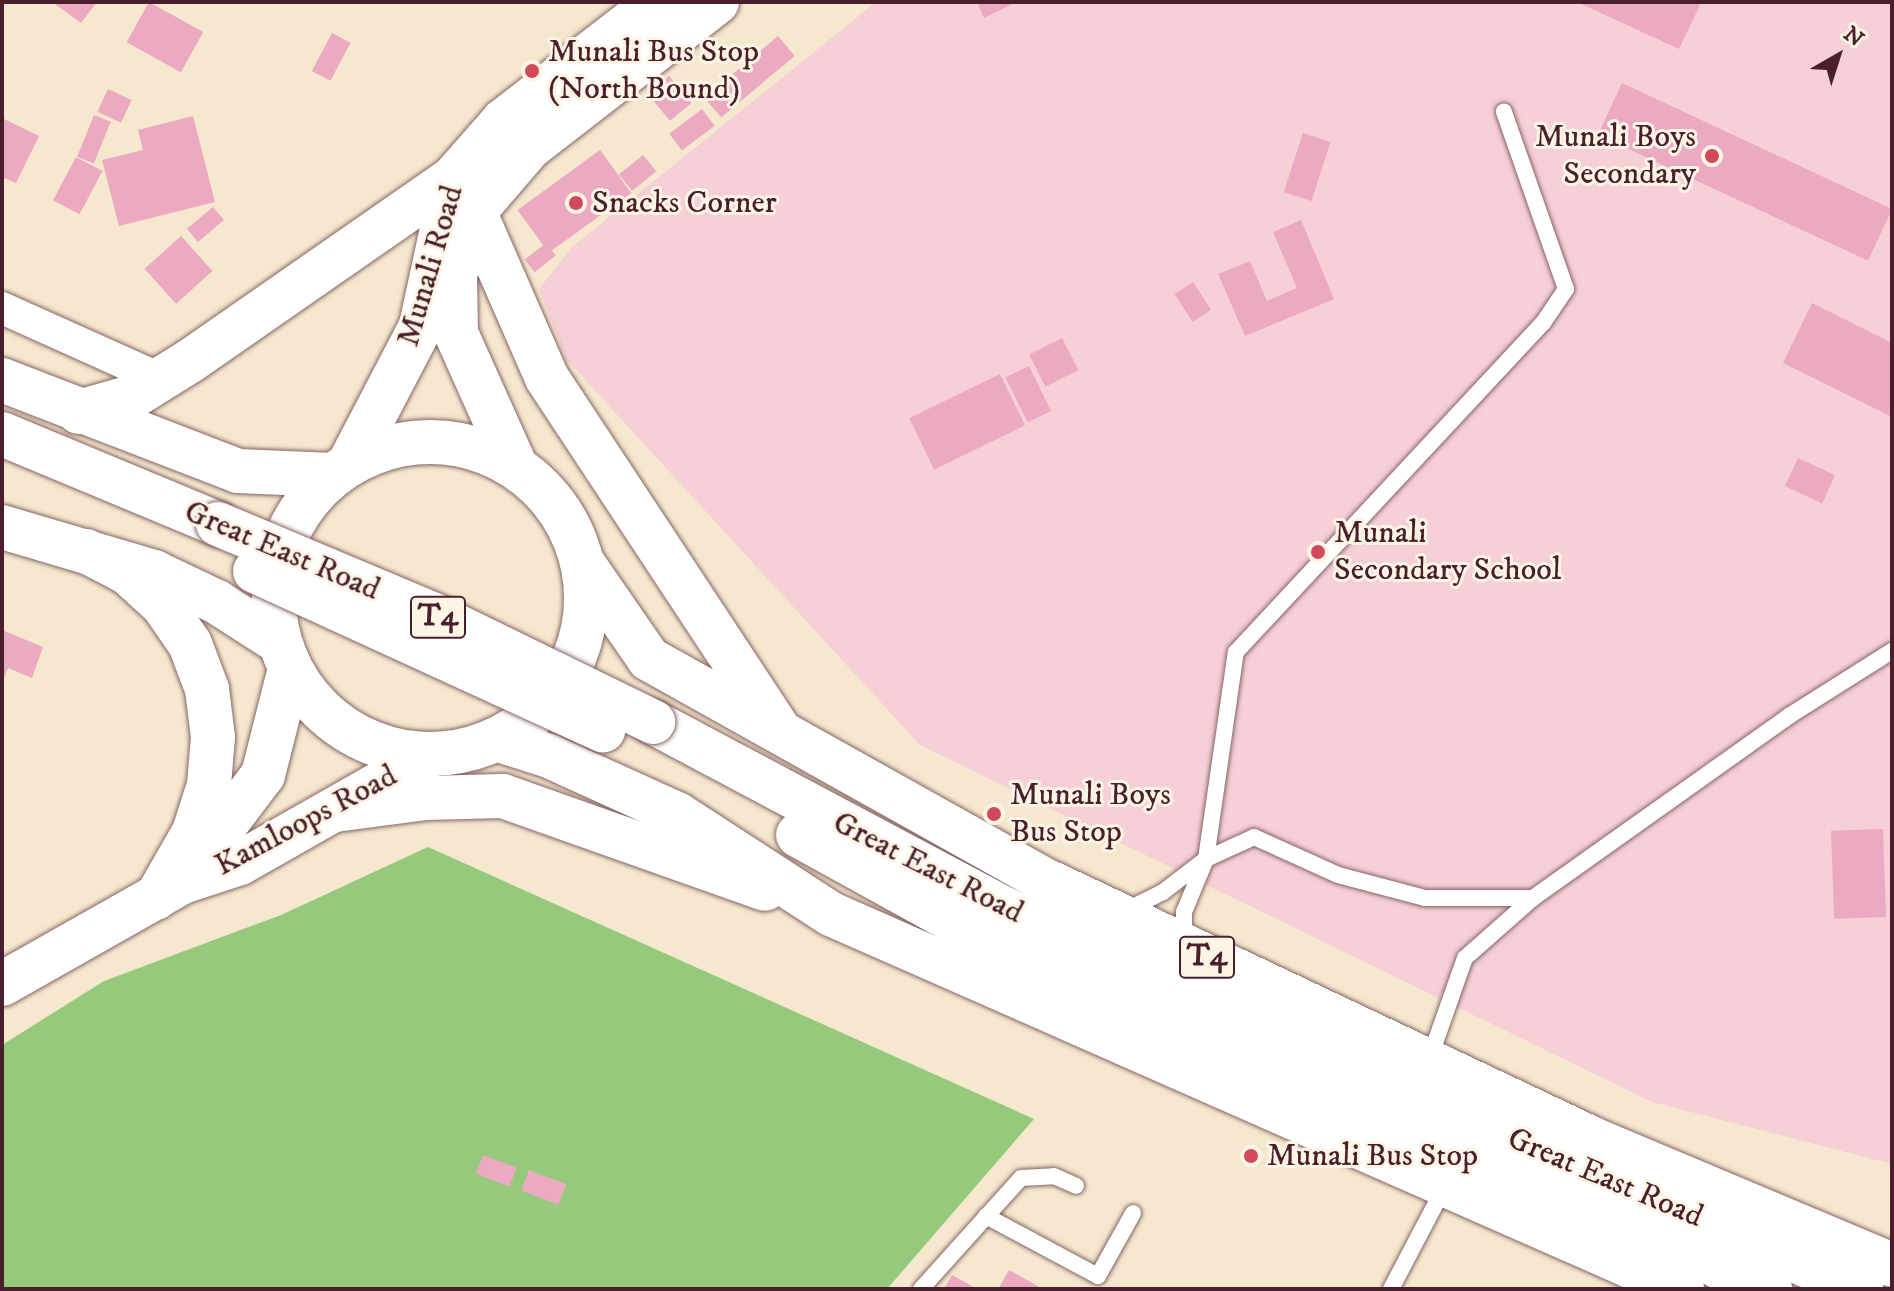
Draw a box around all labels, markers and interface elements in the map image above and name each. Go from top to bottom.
north arrow [1798,16,1878,96]
text: N [1838,21,1869,53]
place label: Munali Bus Stop (North Bound) [548,34,759,109]
marker: Munali Bus Stop (North Bound) [523,62,541,80]
place label: Munali Boys Secondary [1535,119,1696,194]
marker: Munali Boys Secondary [1703,147,1721,165]
street label: Munali Road [390,181,472,351]
place label: Snacks Corner [592,184,777,222]
marker: Snacks Corner [567,194,585,212]
street label: Great East Road [179,493,385,609]
place label: Munali Secondary School [1334,515,1561,590]
marker: Munali Secondary School [1309,543,1327,561]
road number: T4 [408,591,468,643]
street label: Kamloops Road [208,757,404,885]
place label: Munali Boys Bus Stop [1010,777,1171,852]
street label: Great East Road [826,804,1030,932]
marker: Munali Boys Bus Stop [985,805,1003,823]
road number: T4 [1177,931,1237,983]
street label: Great East Road [1502,1120,1708,1236]
place label: Munali Bus Stop [1267,1137,1478,1175]
marker: Munali Bus Stop [1242,1147,1260,1165]

